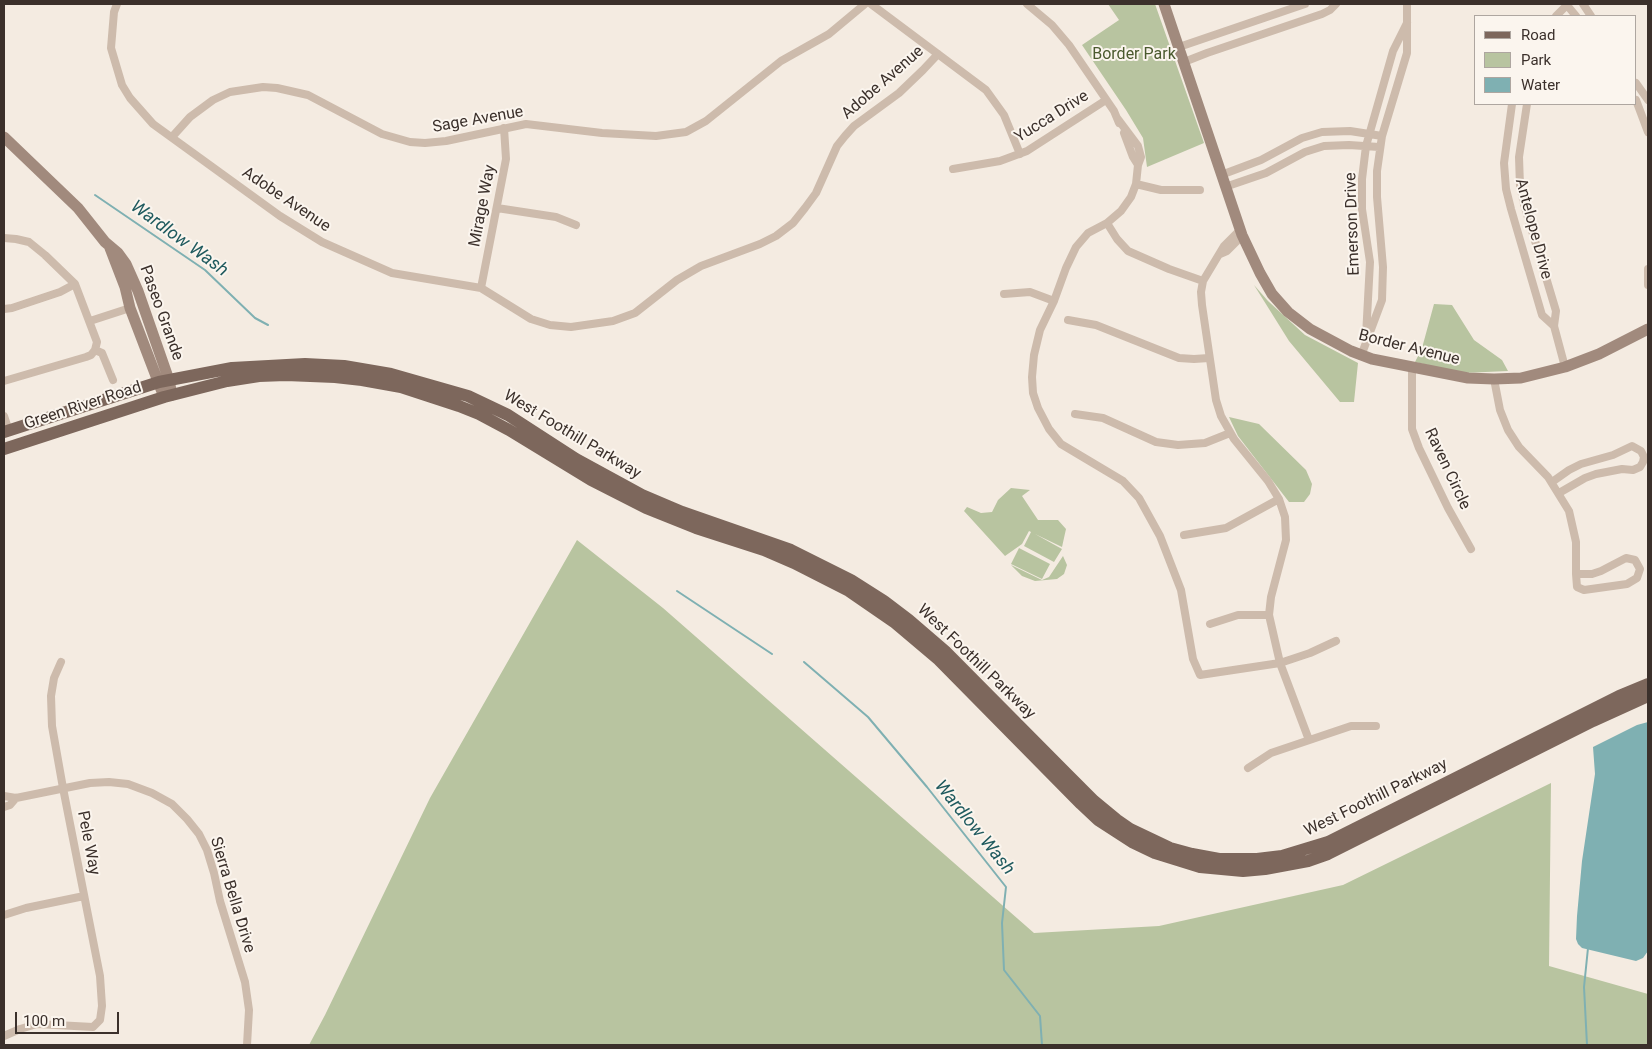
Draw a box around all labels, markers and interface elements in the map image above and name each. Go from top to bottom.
legend [1474,15,1637,105]
text: Road [1521,26,1555,44]
street label: Adobe Avenue [838,42,928,124]
park label: Border Park [1092,45,1176,65]
text: Park [1521,51,1551,69]
text: Water [1521,76,1560,94]
street label: Yucca Drive [1012,87,1092,147]
street label: Sage Avenue [431,103,525,137]
street label: Adobe Avenue [238,163,334,237]
street label: Mirage Way [466,163,500,249]
street label: Emerson Drive [1342,172,1364,276]
street label: Antelope Drive [1510,177,1556,281]
water label: Wardlow Wash [126,196,232,282]
street label: Paseo Grande [135,263,187,363]
street label: Border Avenue [1356,326,1462,370]
street label: Green River Road [22,378,144,434]
street label: West Foothill Parkway [500,386,644,484]
street label: Raven Circle [1420,425,1474,513]
street label: West Foothill Parkway [913,601,1039,723]
street label: West Foothill Parkway [1301,755,1451,841]
water label: Wardlow Wash [929,776,1019,880]
street label: Pele Way [72,809,104,877]
street label: Sierra Bella Drive [205,835,259,955]
scale bar [18,1002,121,1034]
text: 100 m [23,1012,65,1030]

